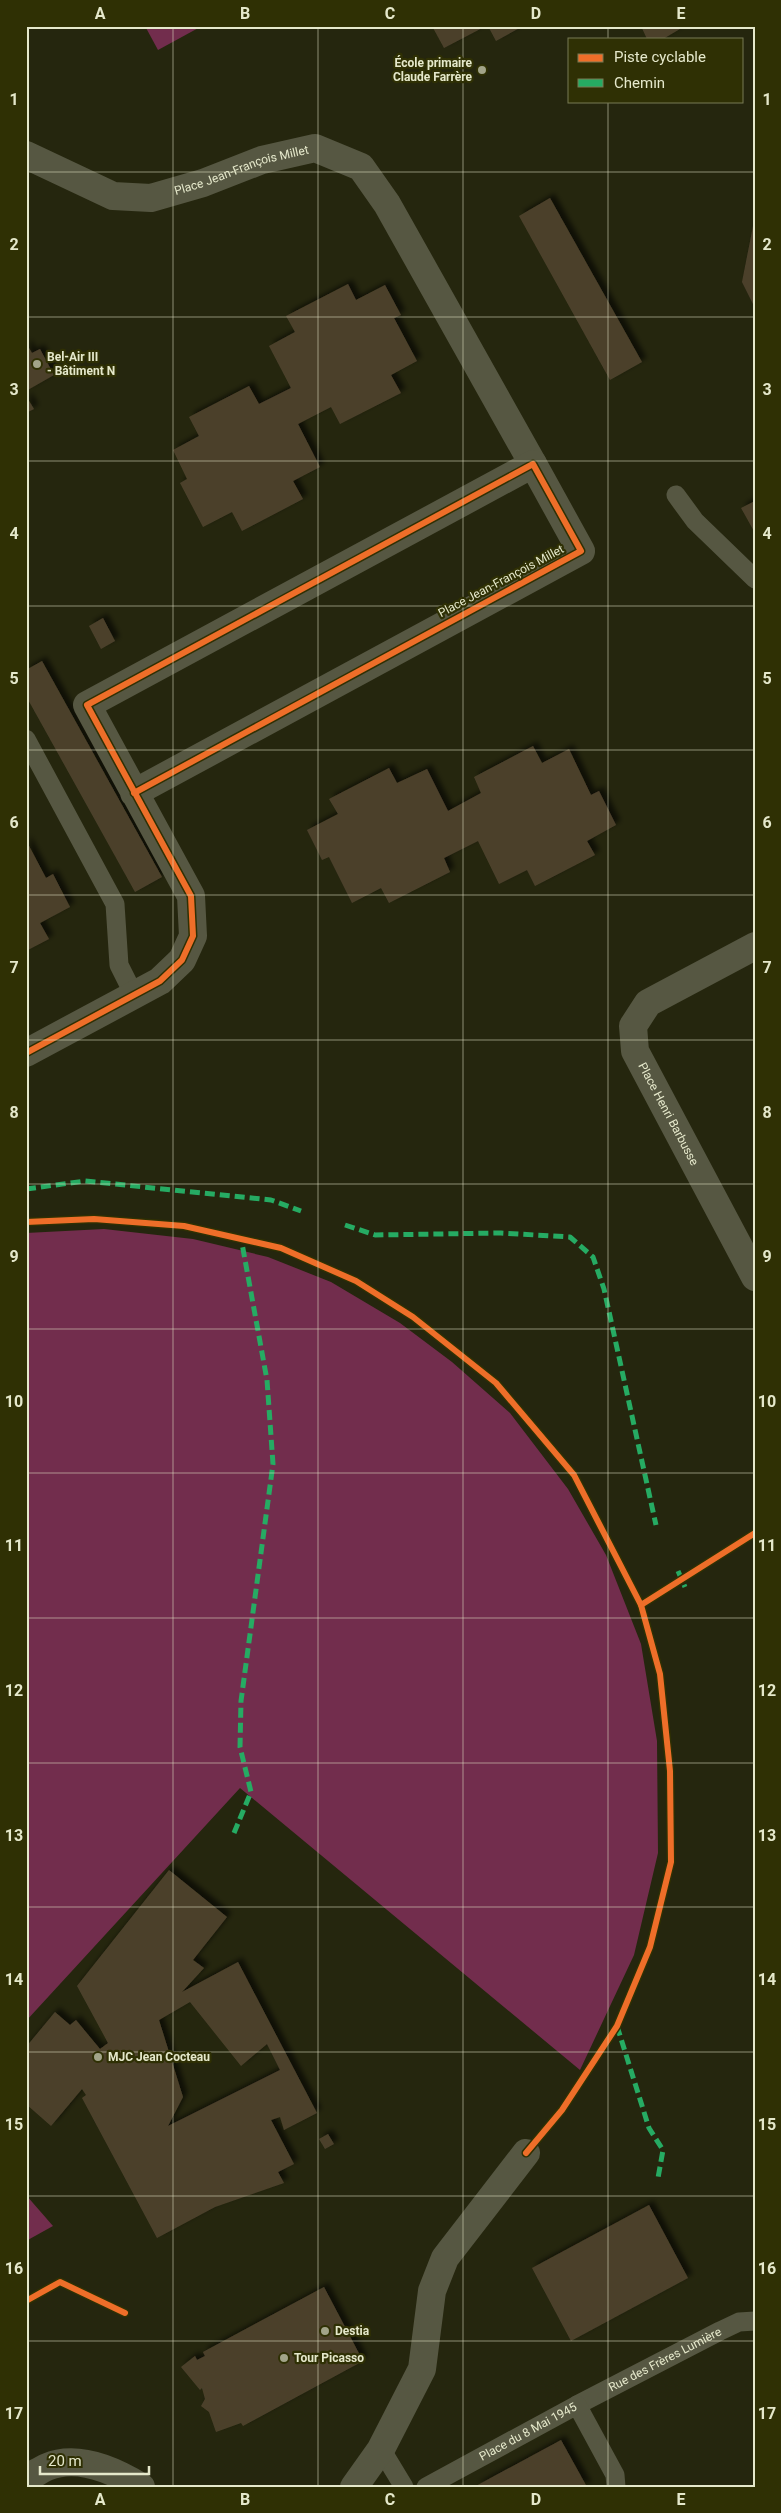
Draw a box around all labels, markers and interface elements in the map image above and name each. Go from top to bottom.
text: A [95,4,106,23]
text: B [240,4,250,23]
text: C [385,4,395,23]
text: D [531,4,541,23]
text: E [677,4,686,23]
legend [568,38,744,102]
text: Piste cyclable [614,48,706,66]
place label: École primaire Claude Farrère [393,55,473,84]
marker: École primaire Claude Farrère [476,64,488,76]
text: Chemin [614,74,665,92]
text: 1 [9,90,19,109]
text: 1 [762,90,772,109]
street label: Place Jean-François Millet [173,143,310,198]
text: 2 [9,235,19,254]
text: 2 [762,235,772,254]
place label: Bel-Air III - Bâtiment N [47,350,115,378]
marker: Bel-Air III - Bâtiment N [31,358,43,370]
text: 3 [9,380,19,399]
text: 3 [762,380,772,399]
text: 4 [9,524,19,543]
text: 4 [762,524,772,543]
street label: Place Jean-François Millet [436,542,566,620]
text: 5 [9,669,19,688]
text: 5 [762,669,772,688]
text: 6 [9,813,19,832]
text: 6 [762,813,772,832]
text: 7 [9,958,19,977]
text: 7 [762,958,772,977]
street label: Place Henri Barbusse [635,1060,701,1168]
text: 8 [9,1103,19,1122]
text: 8 [762,1103,772,1122]
text: 9 [9,1247,19,1266]
text: 9 [762,1247,772,1266]
text: 10 [5,1392,23,1411]
text: 10 [758,1392,776,1411]
text: 11 [5,1536,23,1555]
text: 11 [758,1536,776,1555]
text: 12 [5,1681,23,1700]
text: 12 [758,1681,776,1700]
text: 13 [5,1826,23,1845]
text: 13 [758,1826,776,1845]
text: 14 [5,1970,23,1989]
text: 14 [758,1970,776,1989]
place label: MJC Jean Cocteau [108,2050,210,2064]
marker: MJC Jean Cocteau [92,2051,104,2063]
text: 15 [5,2115,23,2134]
text: 15 [758,2115,776,2134]
text: 16 [5,2259,23,2278]
text: 16 [758,2259,776,2278]
place label: Destia [335,2324,370,2338]
marker: Destia [319,2325,331,2337]
street label: Rue des Frères Lumière [606,2325,724,2394]
place label: Tour Picasso [294,2351,364,2365]
marker: Tour Picasso [278,2352,290,2364]
street label: Place du 8 Mai 1945 [477,2399,579,2464]
text: 17 [5,2404,23,2423]
text: 17 [758,2404,776,2423]
scale bar [40,2443,149,2475]
text: 20 m [48,2452,82,2470]
text: A [95,2490,106,2509]
text: B [240,2490,250,2509]
text: C [385,2490,395,2509]
text: D [531,2490,541,2509]
text: E [677,2490,686,2509]

